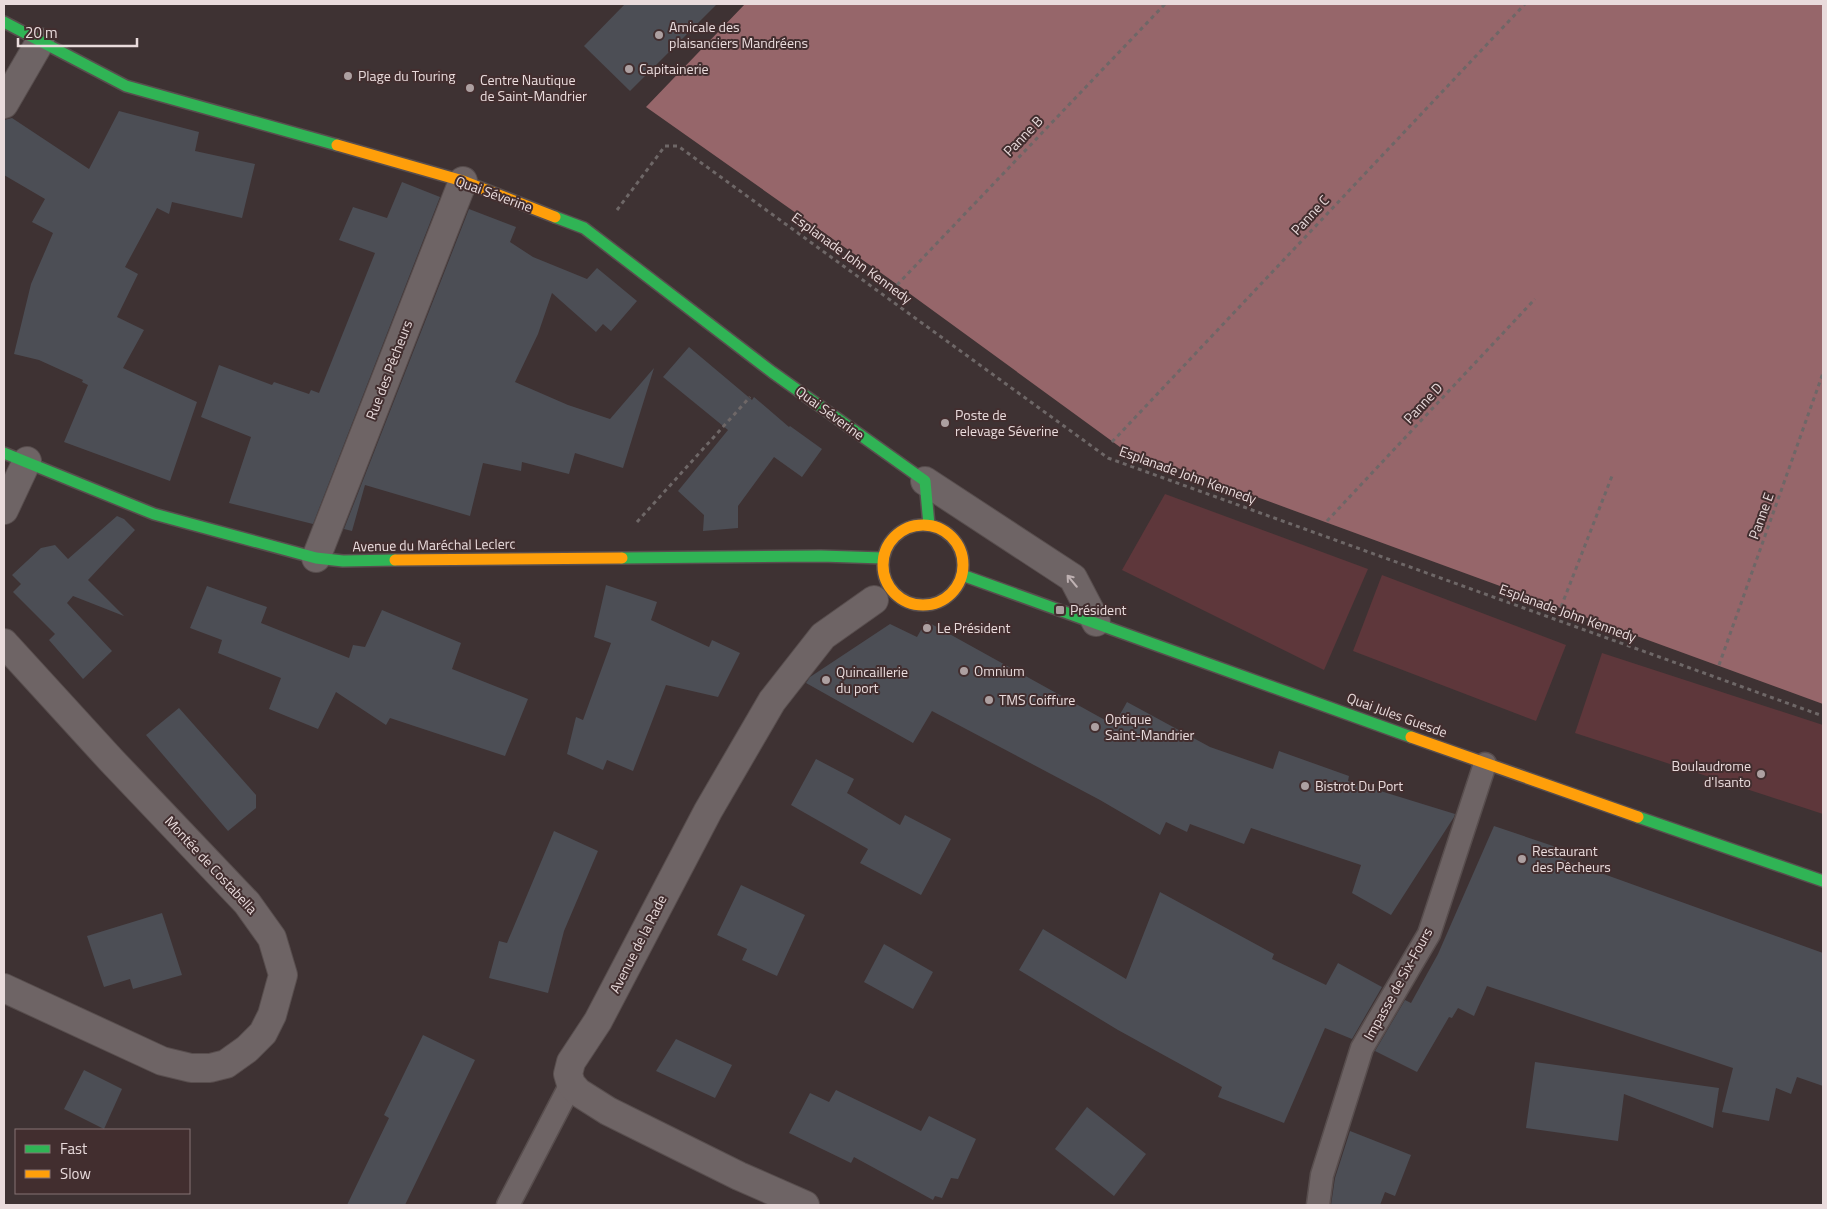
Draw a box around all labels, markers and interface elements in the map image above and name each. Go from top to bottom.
scale bar [18,15,136,47]
place label: Amicale des plaisanciers Mandréens [669,16,808,53]
text: 20 m [25,21,58,44]
marker: Amicale des plaisanciers Mandréens [653,29,665,41]
place label: Capitainerie [639,58,709,79]
marker: Capitainerie [623,63,635,75]
place label: Plage du Touring [358,65,455,86]
place label: Centre Nautique de Saint-Mandrier [480,69,587,106]
marker: Plage du Touring [342,70,354,82]
marker: Centre Nautique de Saint-Mandrier [464,82,476,94]
street label: Panne B [998,111,1047,161]
street label: Quai Séverine [453,170,536,217]
street label: Panne C [1286,190,1334,239]
street label: Esplanade John Kennedy [788,207,917,309]
street label: Rue des Pêcheurs [360,317,417,423]
street label: Panne D [1398,377,1447,428]
street label: Quai Séverine [792,380,869,445]
place label: Poste de relevage Séverine [955,404,1059,441]
marker: Poste de relevage Séverine [939,417,951,429]
street label: Esplanade John Kennedy [1117,440,1260,509]
street label: Panne E [1742,489,1779,542]
street label: Avenue du Maréchal Leclerc [352,533,516,556]
one-way arrow [1067,574,1078,587]
street label: Esplanade John Kennedy [1497,578,1640,647]
place label: Président [1070,599,1127,620]
marker: Président [1054,604,1066,616]
place label: Le Président [937,617,1010,638]
marker: Le Président [921,622,933,634]
place label: Omnium [974,660,1025,681]
place label: Quincaillerie du port [836,661,908,698]
marker: Omnium [958,665,970,677]
marker: Quincaillerie du port [820,674,832,686]
street label: Quai Jules Guesde [1344,687,1450,742]
place label: TMS Coiffure [999,689,1075,710]
marker: TMS Coiffure [983,694,995,706]
place label: Optique Saint-Mandrier [1105,708,1195,745]
marker: Optique Saint-Mandrier [1089,721,1101,733]
place label: Boulaudrome d'Isanto [1672,755,1751,792]
marker: Boulaudrome d'Isanto [1755,768,1767,780]
place label: Bistrot Du Port [1315,775,1403,796]
marker: Bistrot Du Port [1299,780,1311,792]
street label: Montée de Costabella [160,811,263,918]
place label: Restaurant des Pêcheurs [1532,840,1611,877]
marker: Restaurant des Pêcheurs [1516,853,1528,865]
street label: Avenue de la Rade [604,891,671,997]
street label: Impasse de Six-Fours [1358,923,1437,1044]
legend [15,1129,190,1194]
text: Fast [60,1137,88,1160]
text: Slow [60,1162,91,1185]

